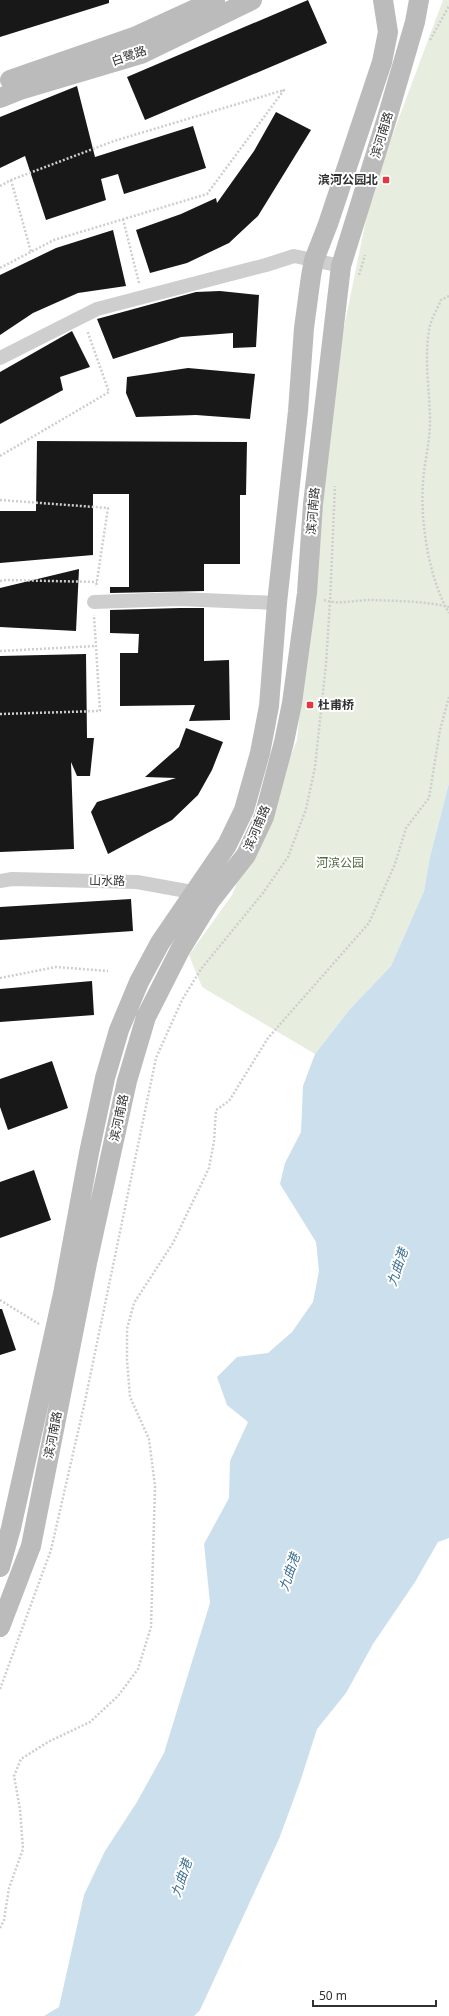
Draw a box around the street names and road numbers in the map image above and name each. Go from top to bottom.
street label: 白鹭路 [109,42,149,69]
street label: 滨河南路 [366,109,397,160]
street label: 滨河南路 [302,486,323,536]
street label: 滨河南路 [239,802,274,853]
street label: 山水路 [89,872,125,889]
street label: 滨河南路 [105,1093,132,1143]
street label: 滨河南路 [40,1410,65,1460]

